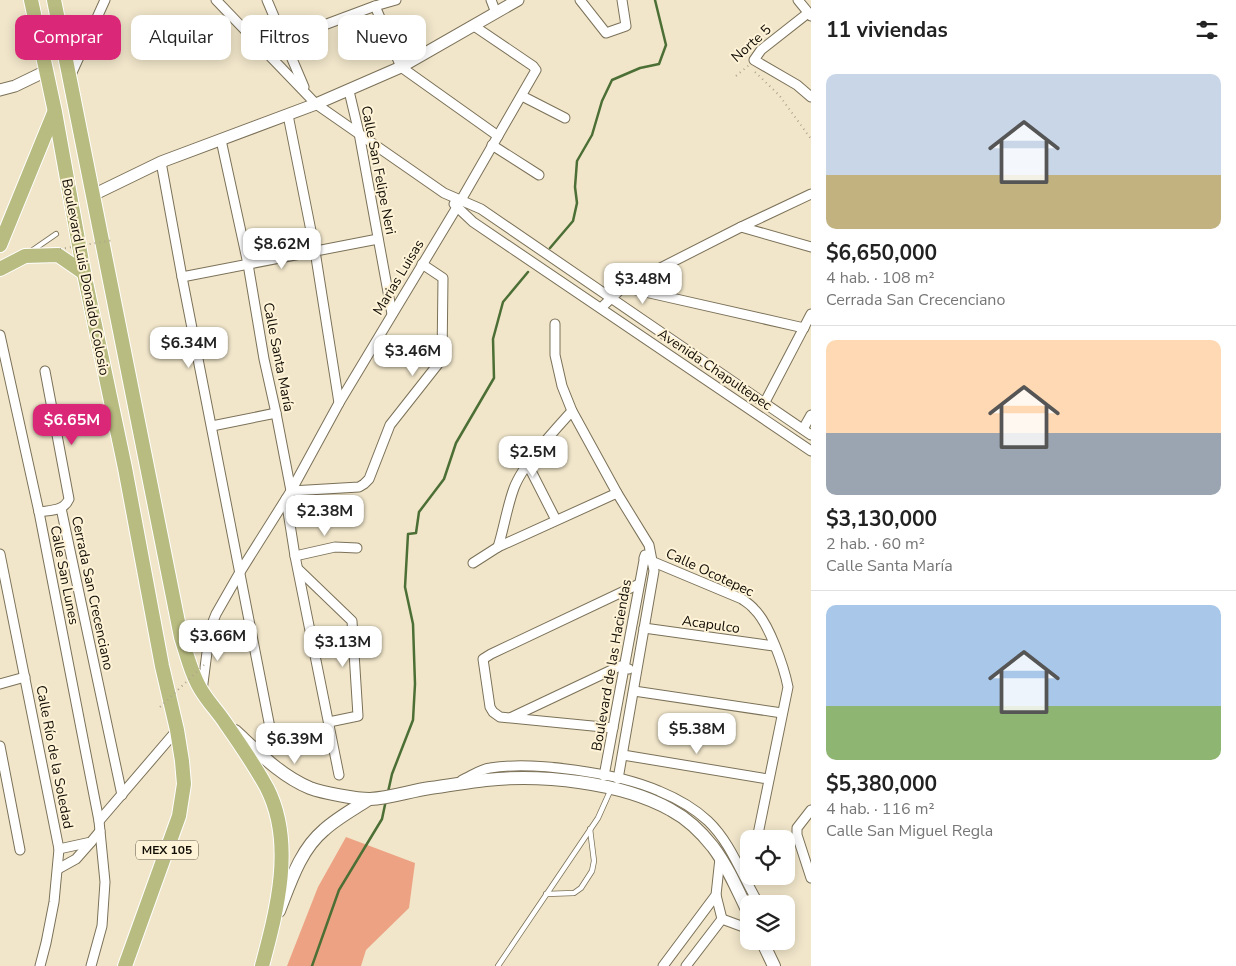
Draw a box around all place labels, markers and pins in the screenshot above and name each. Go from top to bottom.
pin: $8.62M [241,228,323,270]
pin: $3.48M [602,262,684,305]
pin: $6.34M [148,326,230,369]
pin: $3.46M [372,334,454,377]
pin: $6.65M [31,404,113,446]
pin: $2.5M [498,436,568,478]
pin: $2.38M [284,494,366,537]
pin: $3.66M [177,620,259,662]
pin: $3.13M [302,626,384,668]
pin: $5.38M [656,712,738,755]
pin: $6.39M [254,722,336,765]

